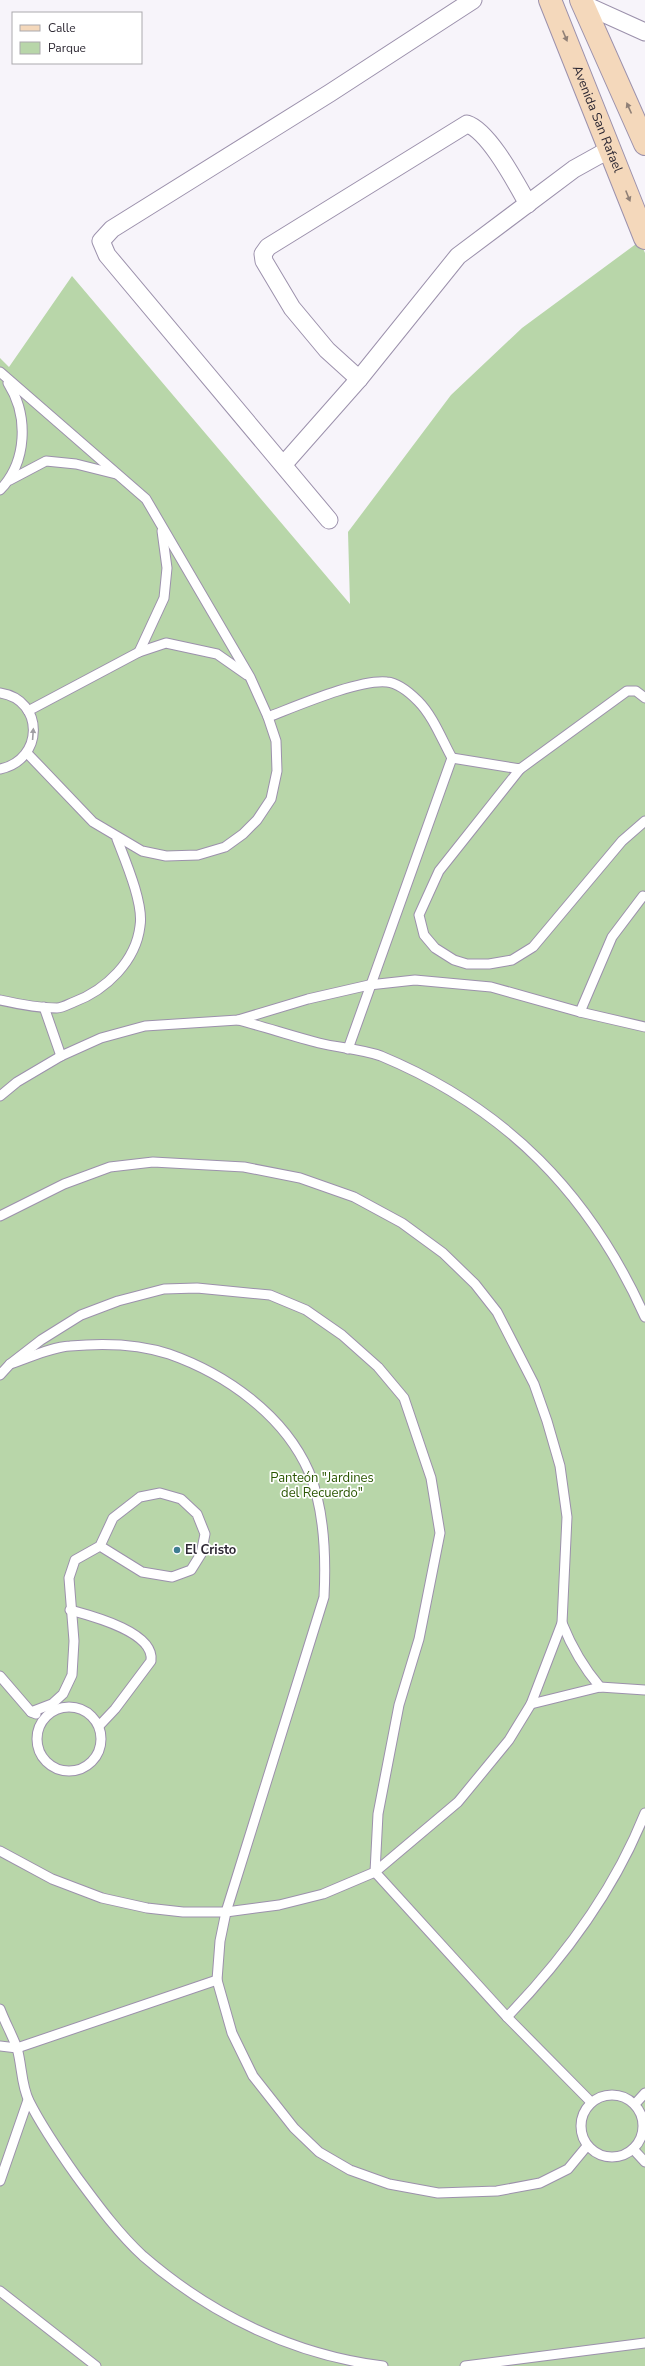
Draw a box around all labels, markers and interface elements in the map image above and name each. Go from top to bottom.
legend [12,12,142,64]
text: Calle [48,20,76,36]
one-way arrow [562,30,568,41]
text: Parque [48,40,86,56]
street label: Avenida San Rafael [568,63,627,175]
one-way arrow [626,103,632,114]
one-way arrow [626,190,632,202]
one-way arrow [29,728,36,740]
park label: Panteón "Jardines del Recuerdo" [270,1469,374,1502]
place label: El Cristo [185,1541,236,1559]
marker: El Cristo [172,1545,182,1555]

